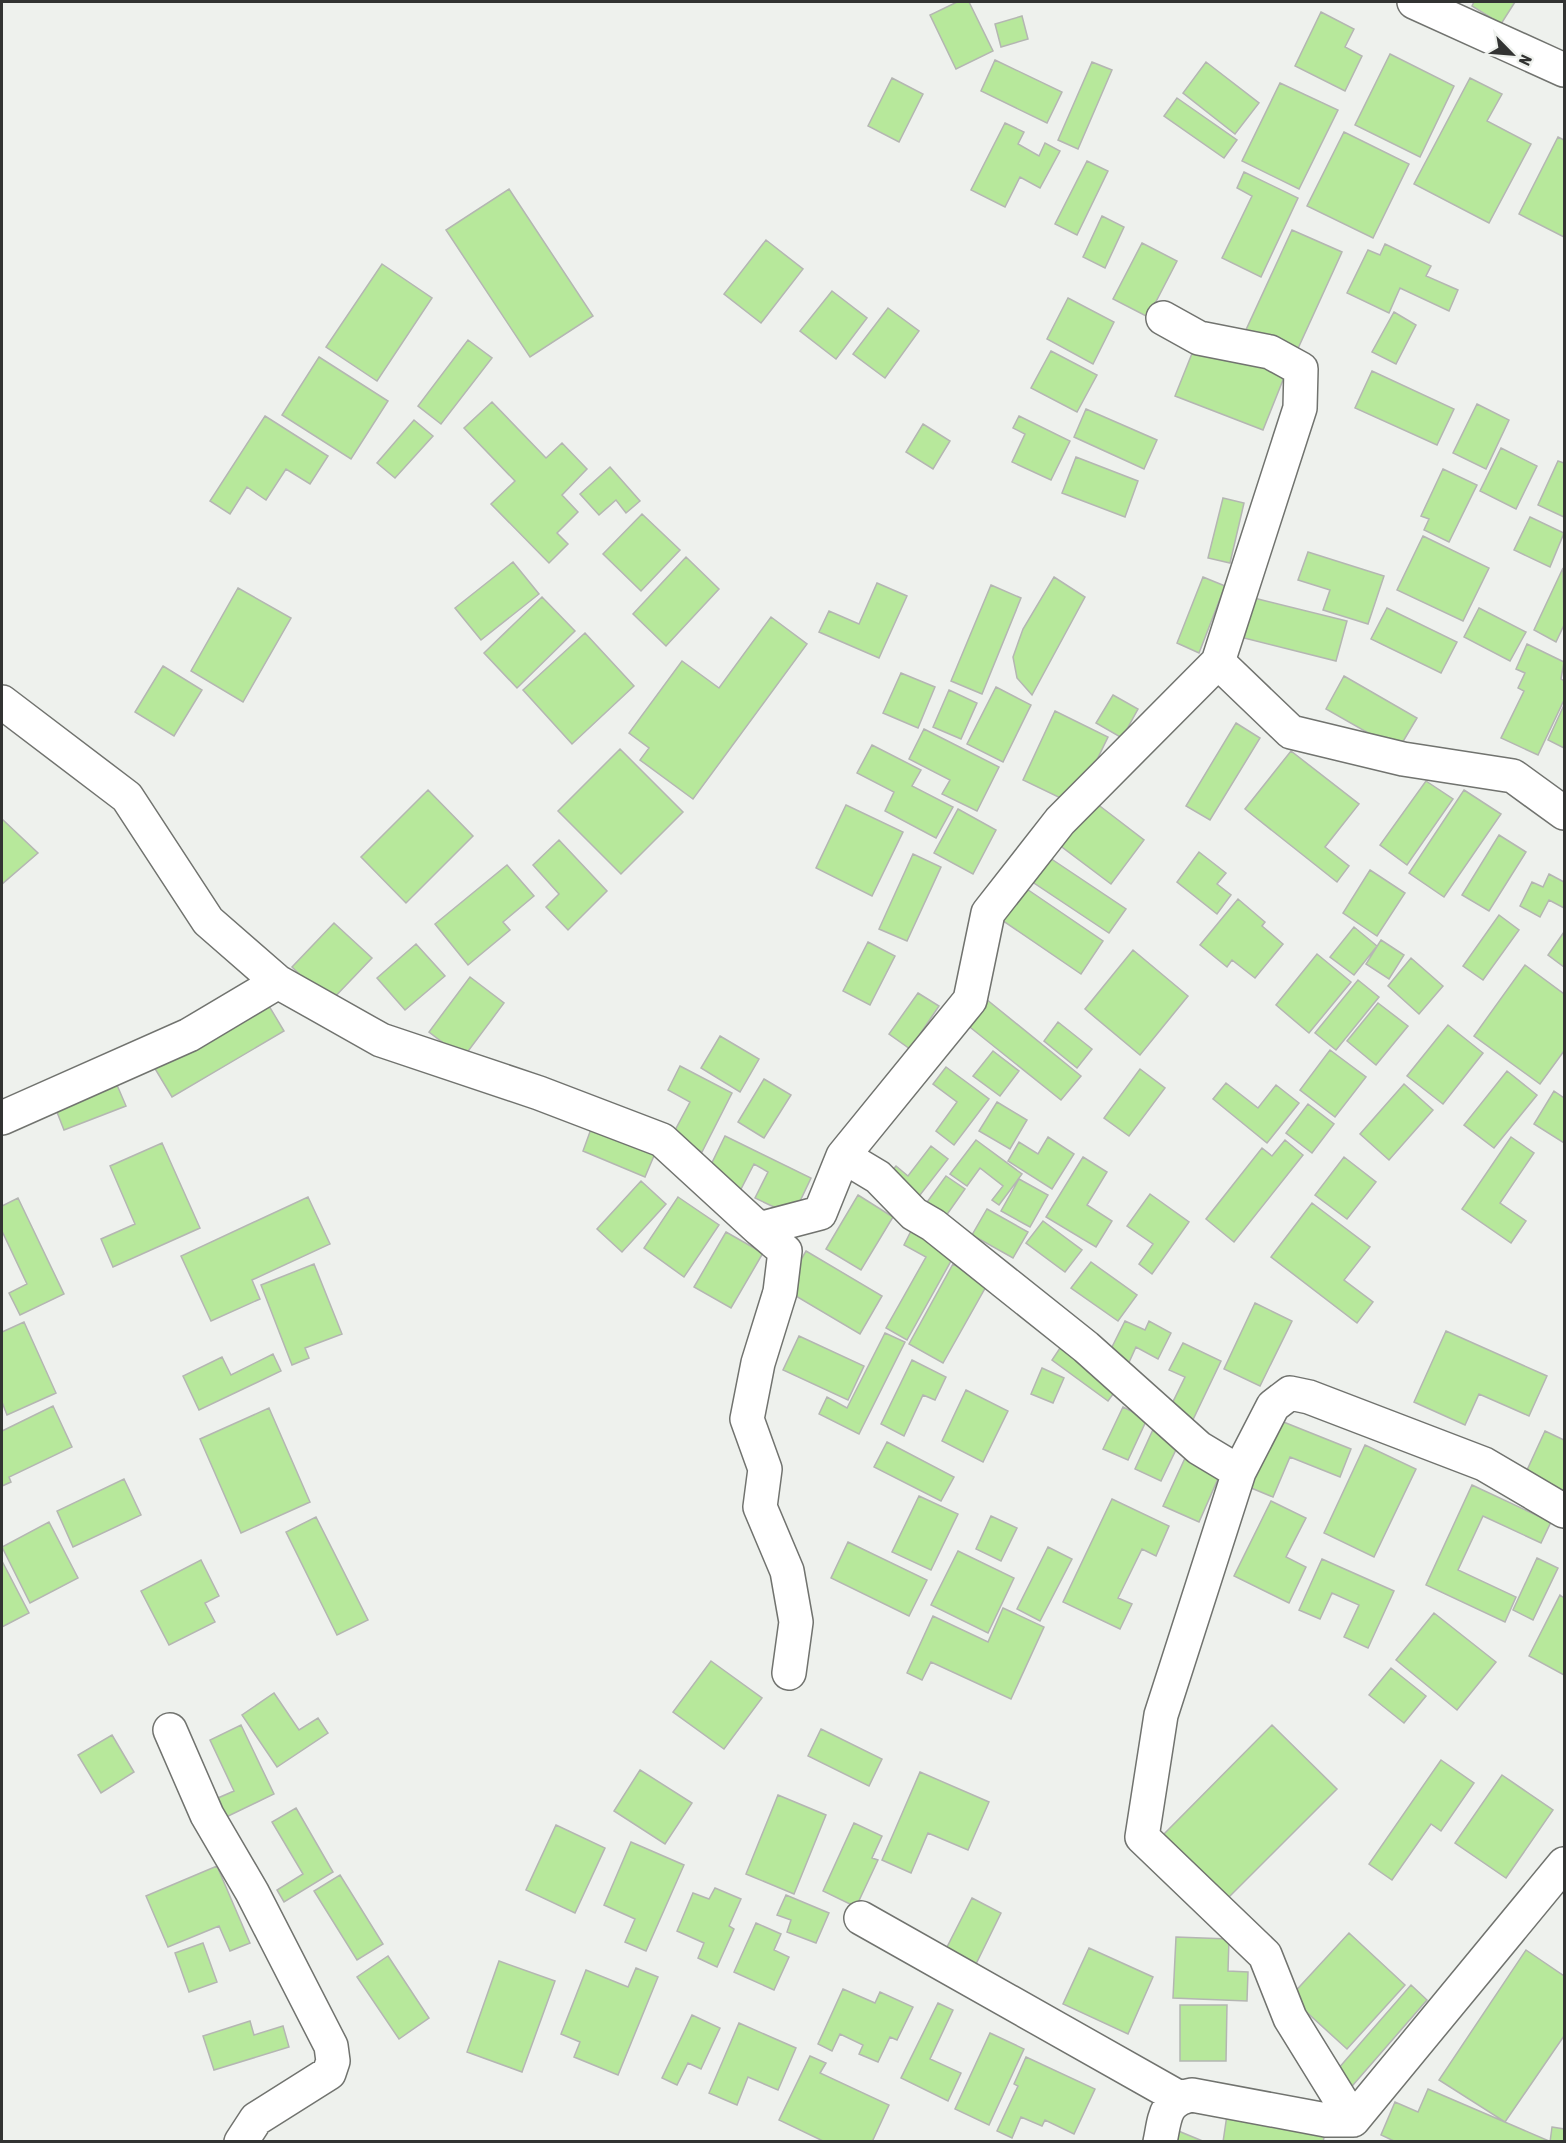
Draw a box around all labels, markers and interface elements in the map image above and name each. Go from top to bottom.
north arrow [1482,24,1542,84]
text: N [1515,52,1536,68]

